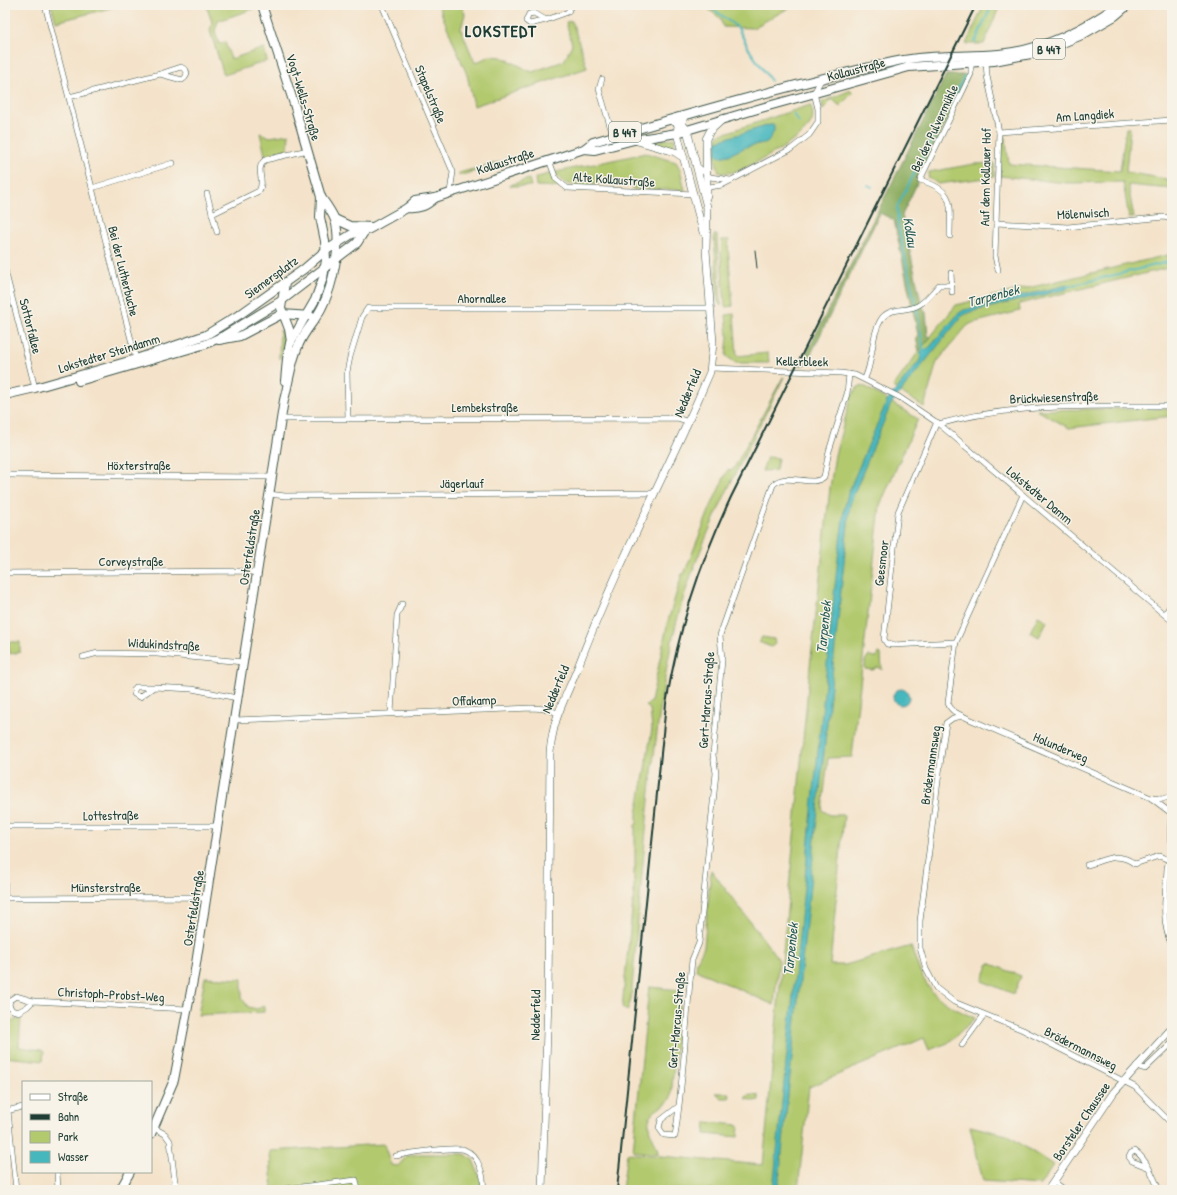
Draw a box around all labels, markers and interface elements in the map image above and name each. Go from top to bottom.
district label: LOKSTEDT [465,19,537,42]
road number: B 447 [1033,39,1065,59]
street label: Vogt-Wells-Straße [282,51,326,143]
street label: Kollaustraße [825,53,887,85]
street label: Stapelstraße [411,62,451,126]
street label: Bei der Pulvermühle [906,81,962,175]
street label: Am Langdiek [1055,104,1115,126]
road number: B 447 [609,122,641,142]
street label: Auf dem Kollauer Hof [975,127,995,226]
street label: Kollaustraße [474,143,536,179]
street label: Alte Kollaustraße [572,167,656,191]
street label: Mölenwisch [1057,203,1110,223]
water label: Kollau [899,216,923,250]
street label: Bei der Lutherbuche [104,224,144,318]
street label: Siemersplatz [241,251,302,303]
water label: Tarpenbek [965,279,1022,312]
street label: Ahornallee [458,289,506,307]
street label: Sottorfallee [15,297,47,355]
street label: Lokstedter Steindamm [56,329,162,377]
street label: Kellerbleek [776,352,829,370]
street label: Nedderfeld [669,366,705,420]
street label: Brückwiesenstraße [1009,386,1099,408]
street label: Lembekstraße [452,398,518,416]
street label: Höxterstraße [107,456,171,474]
street label: Lokstedter Damm [1003,462,1077,528]
street label: Jägerlauf [440,474,484,492]
street label: Osterfeldstraße [234,508,264,586]
street label: Geesmoor [869,539,893,587]
street label: Corveystraße [99,552,163,570]
water label: Tarpenbek [811,599,836,654]
street label: Widukindstraße [128,633,200,655]
street label: Gert-Marcus-Straße [694,651,718,749]
street label: Nedderfeld [537,662,573,716]
street label: Offakamp [452,690,497,710]
street label: Brödermannsweg [916,724,944,806]
street label: Holunderweg [1031,727,1091,767]
street label: Lottestraße [83,806,139,824]
street label: Osterfeldstraße [178,869,208,947]
street label: Münsterstraße [71,878,141,896]
water label: Tarpenbek [778,921,803,976]
street label: Gert-Marcus-Straße [663,971,689,1069]
street label: Christoph-Probst-Weg [57,982,165,1006]
street label: Nedderfeld [526,989,544,1041]
street label: Brödermannsweg [1041,1022,1121,1074]
street label: Borsteler Chaussee [1048,1078,1114,1164]
legend [22,1081,152,1173]
text: Straße [58,1088,88,1105]
text: Bahn [58,1108,79,1125]
text: Park [58,1128,78,1145]
text: Wasser [58,1148,89,1165]

